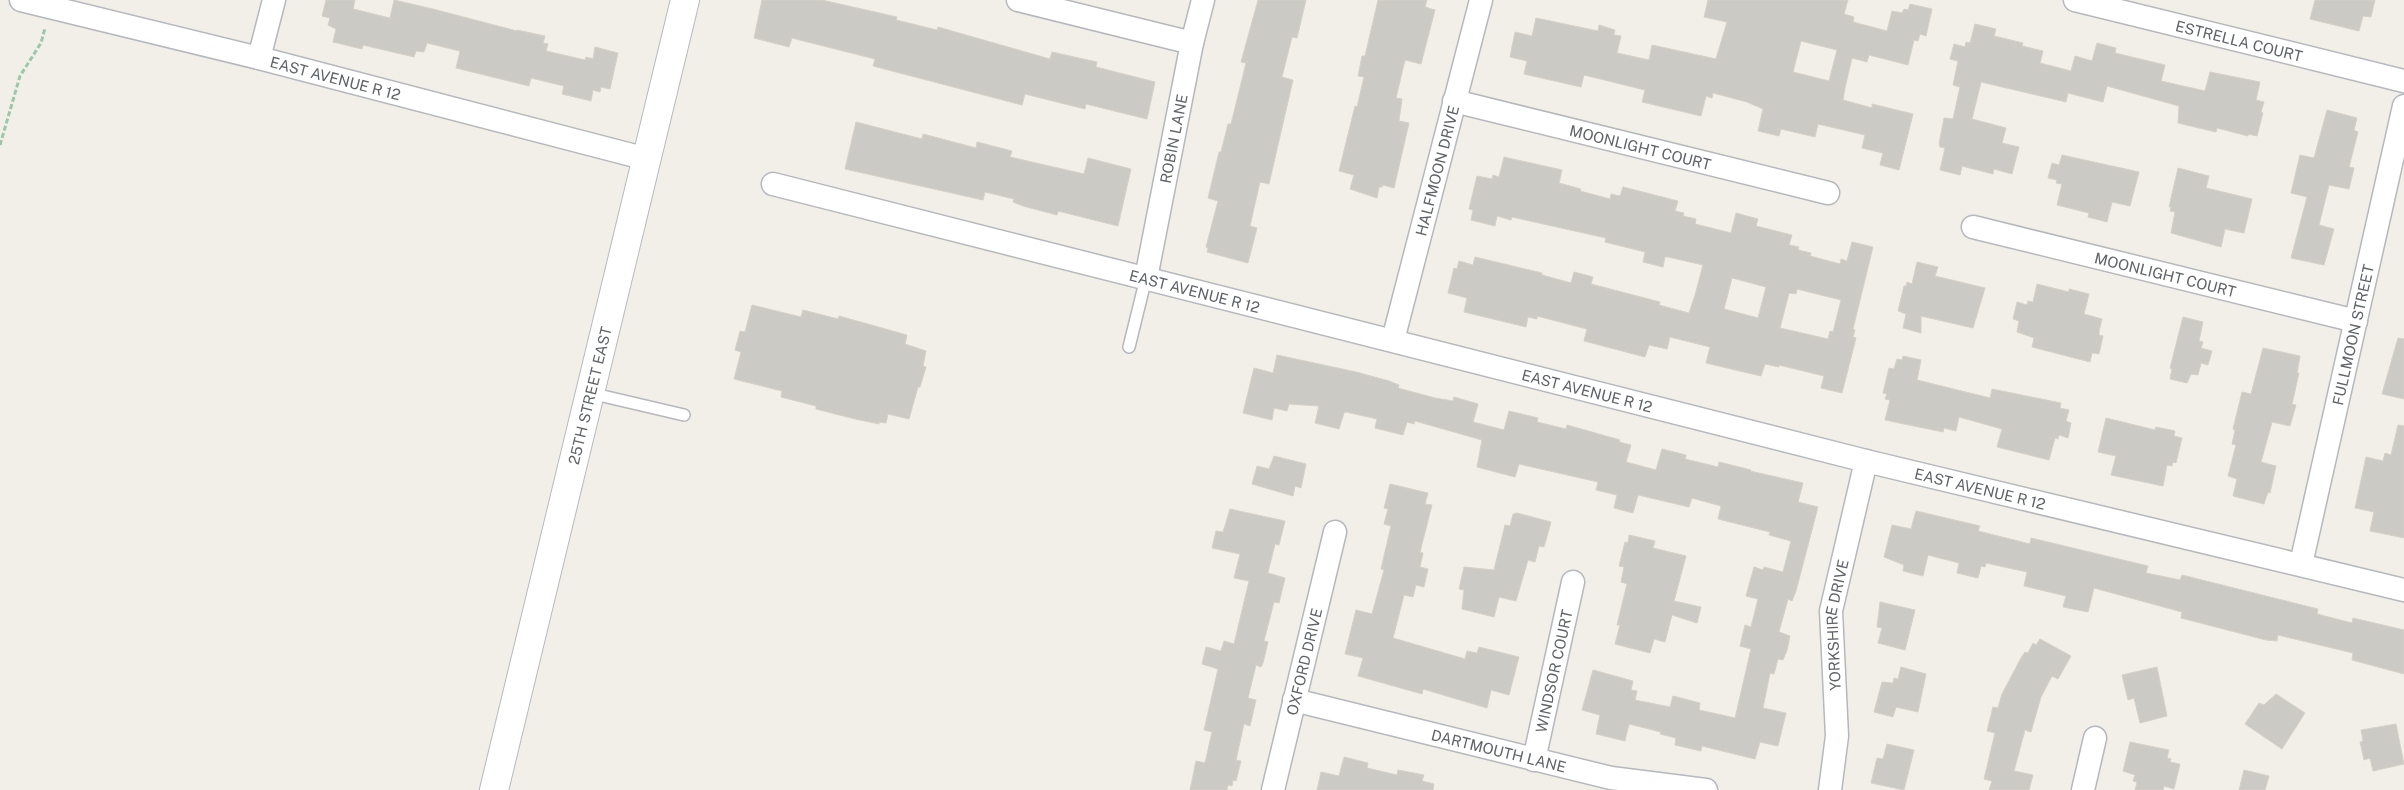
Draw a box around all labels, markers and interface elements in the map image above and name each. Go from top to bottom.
street label: ESTRELLA COURT [2174,17,2304,64]
street label: EAST AVENUE R 12 [268,53,403,103]
street label: ROBIN LANE [1156,93,1190,185]
street label: HALFMOON DRIVE [1412,103,1462,238]
street label: MOONLIGHT COURT [1568,121,1713,172]
street label: MOONLIGHT COURT [2093,249,2238,300]
street label: FULLMOON STREET [2328,263,2377,407]
street label: EAST AVENUE R 12 [1128,266,1262,316]
street label: 25TH STREET EAST [565,325,614,466]
street label: EAST AVENUE R 12 [1520,366,1654,415]
street label: EAST AVENUE R 12 [1913,464,2047,512]
street label: YORKSHIRE DRIVE [1822,558,1851,691]
street label: OXFORD DRIVE [1283,606,1325,717]
street label: WINDSOR COURT [1532,608,1575,734]
street label: DARTMOUTH LANE [1430,726,1568,775]

